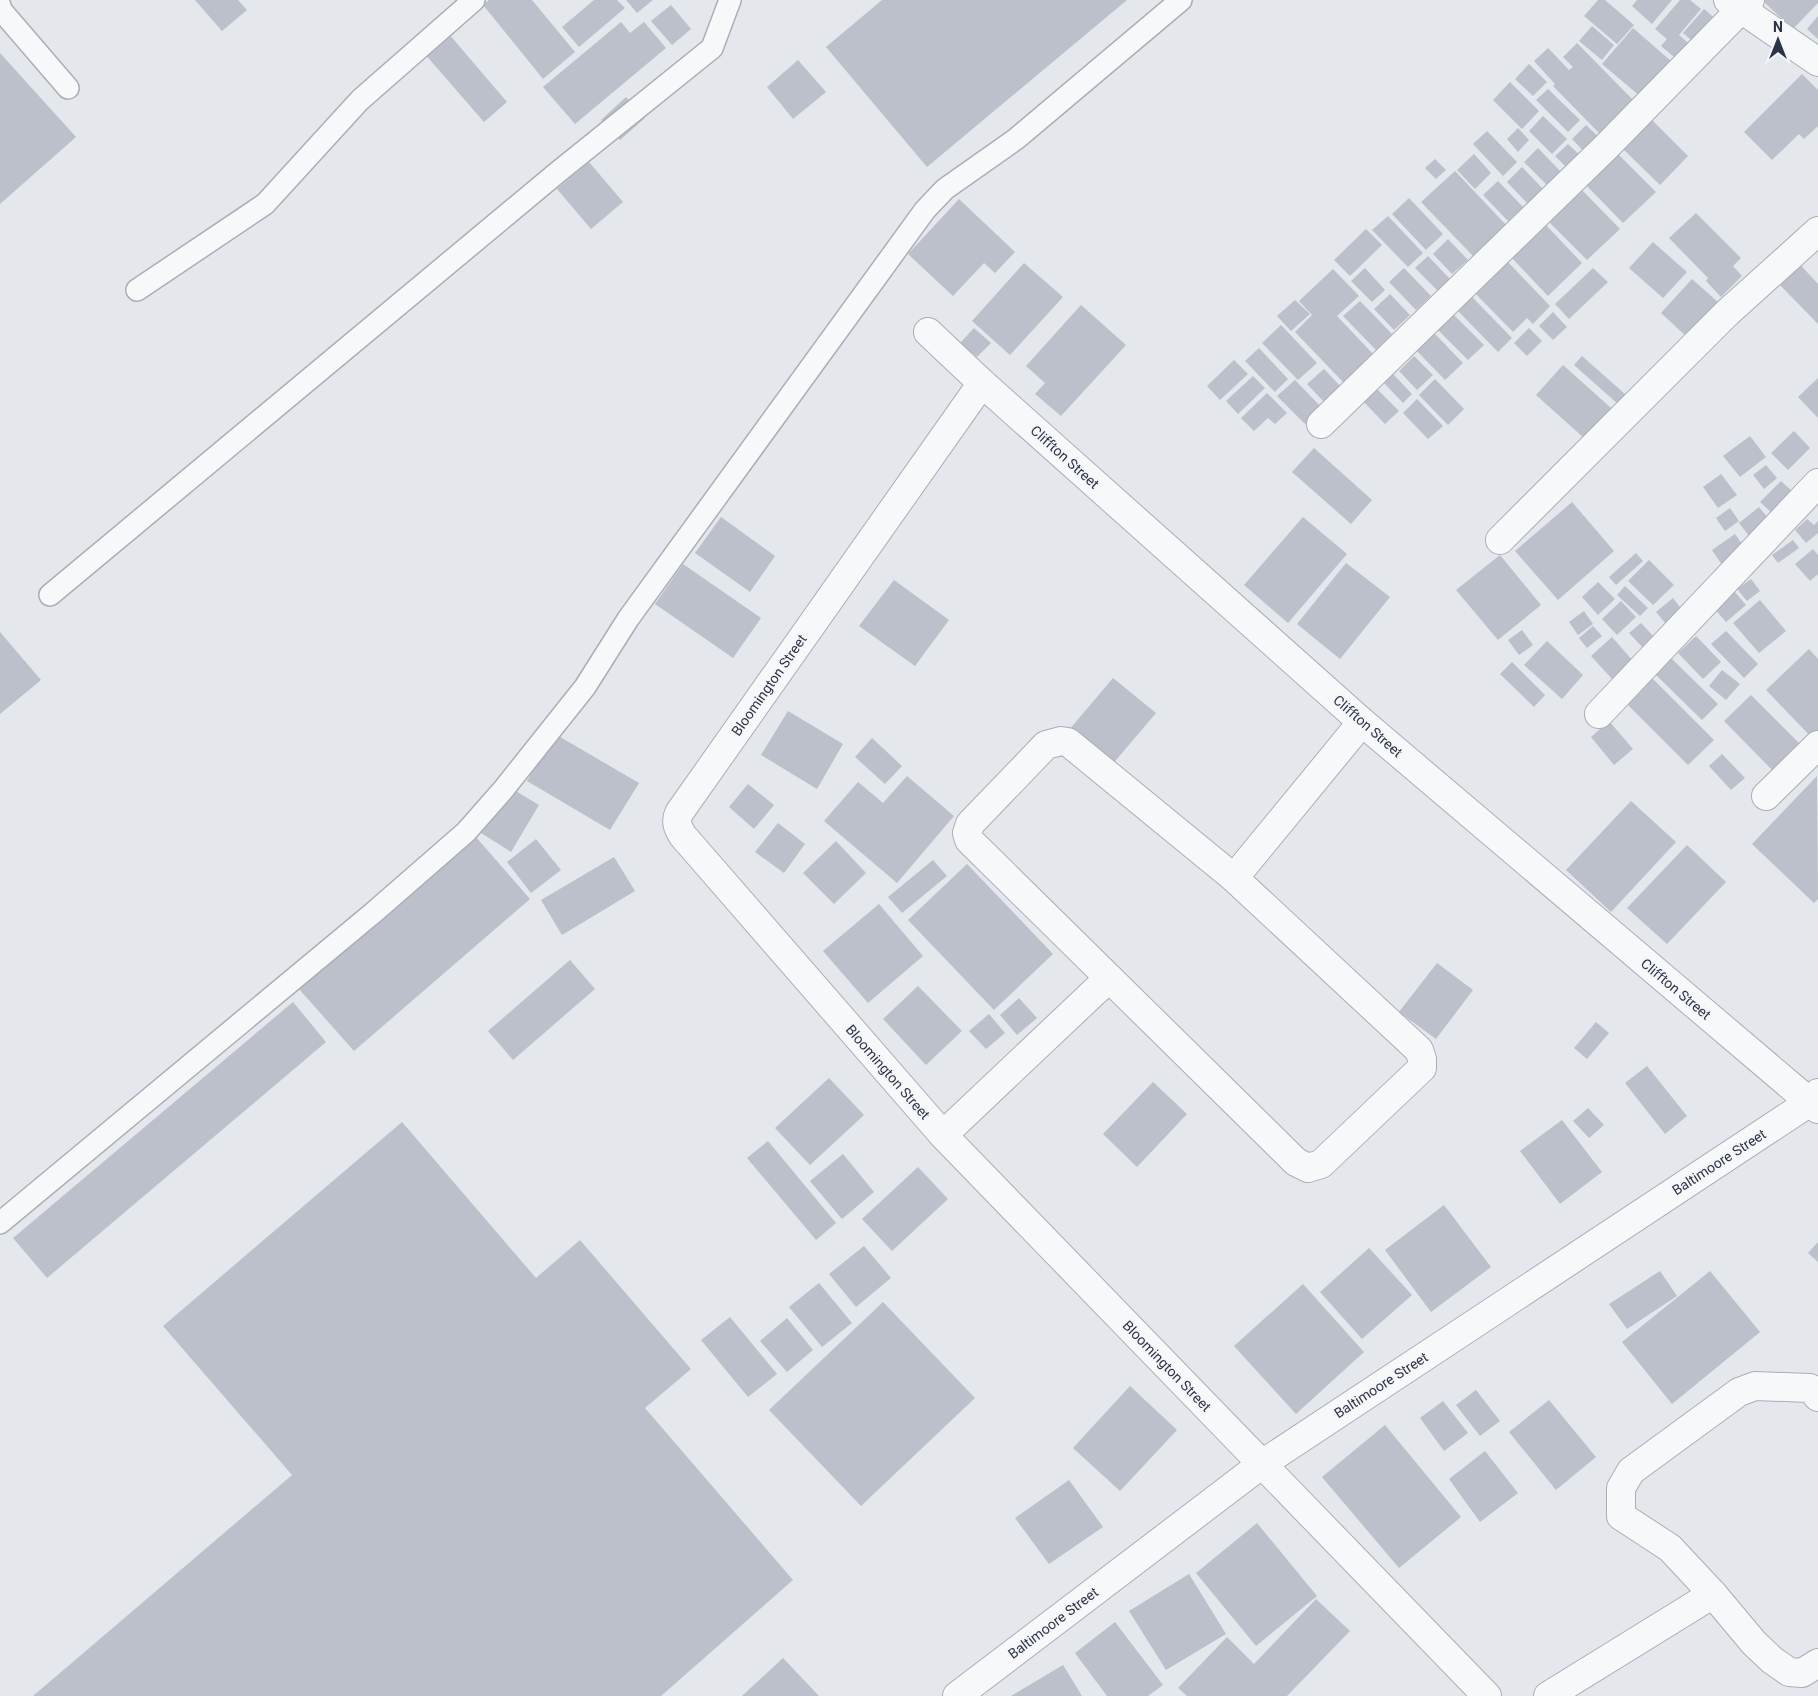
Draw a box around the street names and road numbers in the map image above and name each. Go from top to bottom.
street label: Cliffton Street [1028,422,1103,492]
street label: Bloomington Street [728,631,810,739]
street label: Cliffton Street [1330,692,1406,761]
street label: Cliffton Street [1638,955,1714,1023]
street label: Bloomington Street [843,1021,934,1123]
street label: Baltimoore Street [1669,1126,1769,1198]
street label: Bloomington Street [1120,1317,1215,1415]
street label: Baltimoore Street [1331,1349,1431,1421]
street label: Baltimoore Street [1005,1584,1101,1662]

